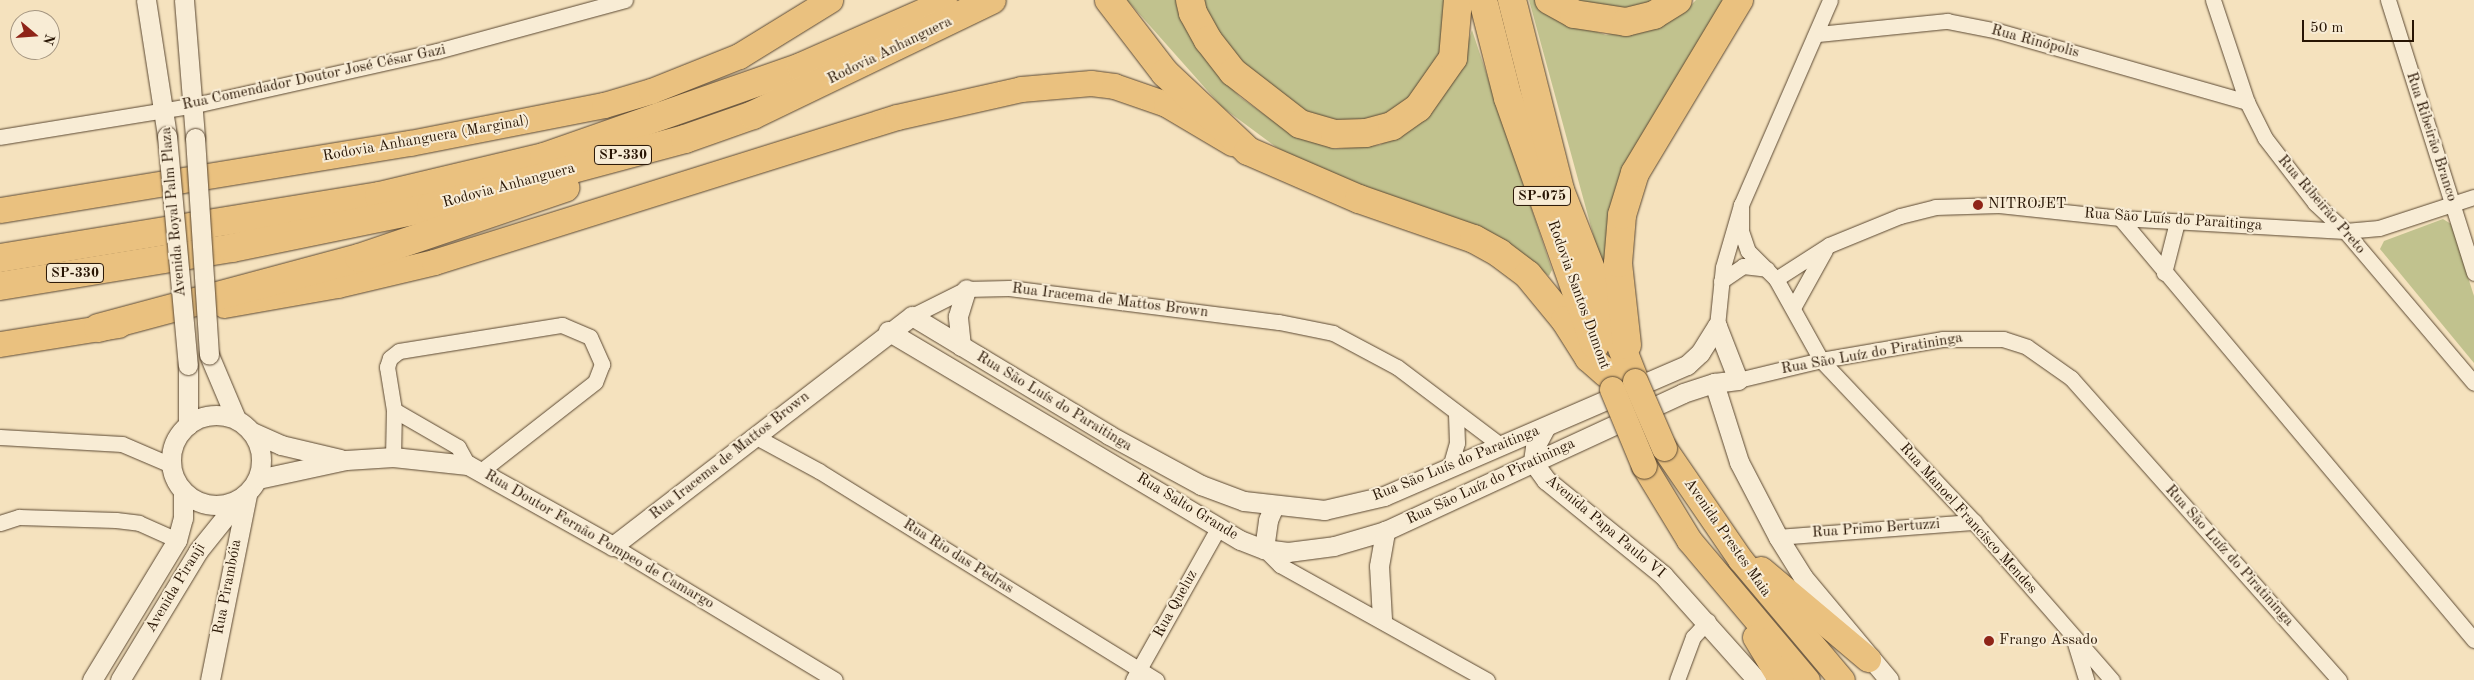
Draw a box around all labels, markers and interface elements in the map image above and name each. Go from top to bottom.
north arrow [10,10,60,60]
scale bar [2304,10,2416,42]
street label: Rodovia Anhanguera [825,13,955,89]
text: 50 m [2310,21,2344,36]
street label: Rua Rinópolis [1989,22,2081,62]
text: N [40,32,57,47]
street label: Rua Comendador Doutor José César Gazi [181,41,447,115]
street label: Rua Ribeirão Branco [2402,70,2460,204]
street label: Rodovia Anhanguera (Marginal) [321,112,531,166]
street label: Avenida Royal Palm Plaza [158,126,190,298]
road number: SP-330 [593,144,653,166]
street label: Rua Ribeirão Preto [2273,152,2369,258]
street label: Rodovia Anhanguera [441,160,577,212]
road number: SP-075 [1512,185,1572,208]
place label: NITROJET [1988,196,2067,214]
marker: NITROJET [1972,199,1984,211]
street label: Rua São Luís do Paraitinga [2083,205,2263,235]
street label: Rodovia Santos Dumont [1543,218,1613,372]
road number: SP-330 [45,262,105,284]
street label: Rua Iracema de Mattos Brown [1011,280,1209,322]
street label: Rua São Luíz do Piratininga [1780,329,1964,379]
street label: Rua São Luís do Paraitinga [973,348,1135,456]
street label: Rua Iracema de Mattos Brown [647,388,813,524]
street label: Rua São Luís do Paraitinga [1370,422,1542,506]
street label: Rua São Luíz do Piratininga [1404,435,1578,529]
street label: Rua Manoel Francisco Mendes [1895,440,2041,598]
street label: Rua Doutor Fernão Pompeo de Camargo [481,467,717,613]
street label: Rua Salto Grande [1133,470,1241,544]
street label: Avenida Papa Paulo VI [1541,472,1669,582]
street label: Avenida Prestes Maia [1679,475,1775,601]
street label: Rua São Luíz do Piratininga [2161,482,2297,630]
street label: Rua Rio das Pedras [899,516,1017,598]
street label: Rua Primo Bertuzzi [1811,516,1941,542]
street label: Rua Pirambóia [210,538,246,636]
street label: Avenida Piranji [142,540,210,636]
street label: Rua Queluz [1150,567,1202,641]
place label: Frango Assado [1999,632,2098,650]
marker: Frango Assado [1983,635,1995,647]

